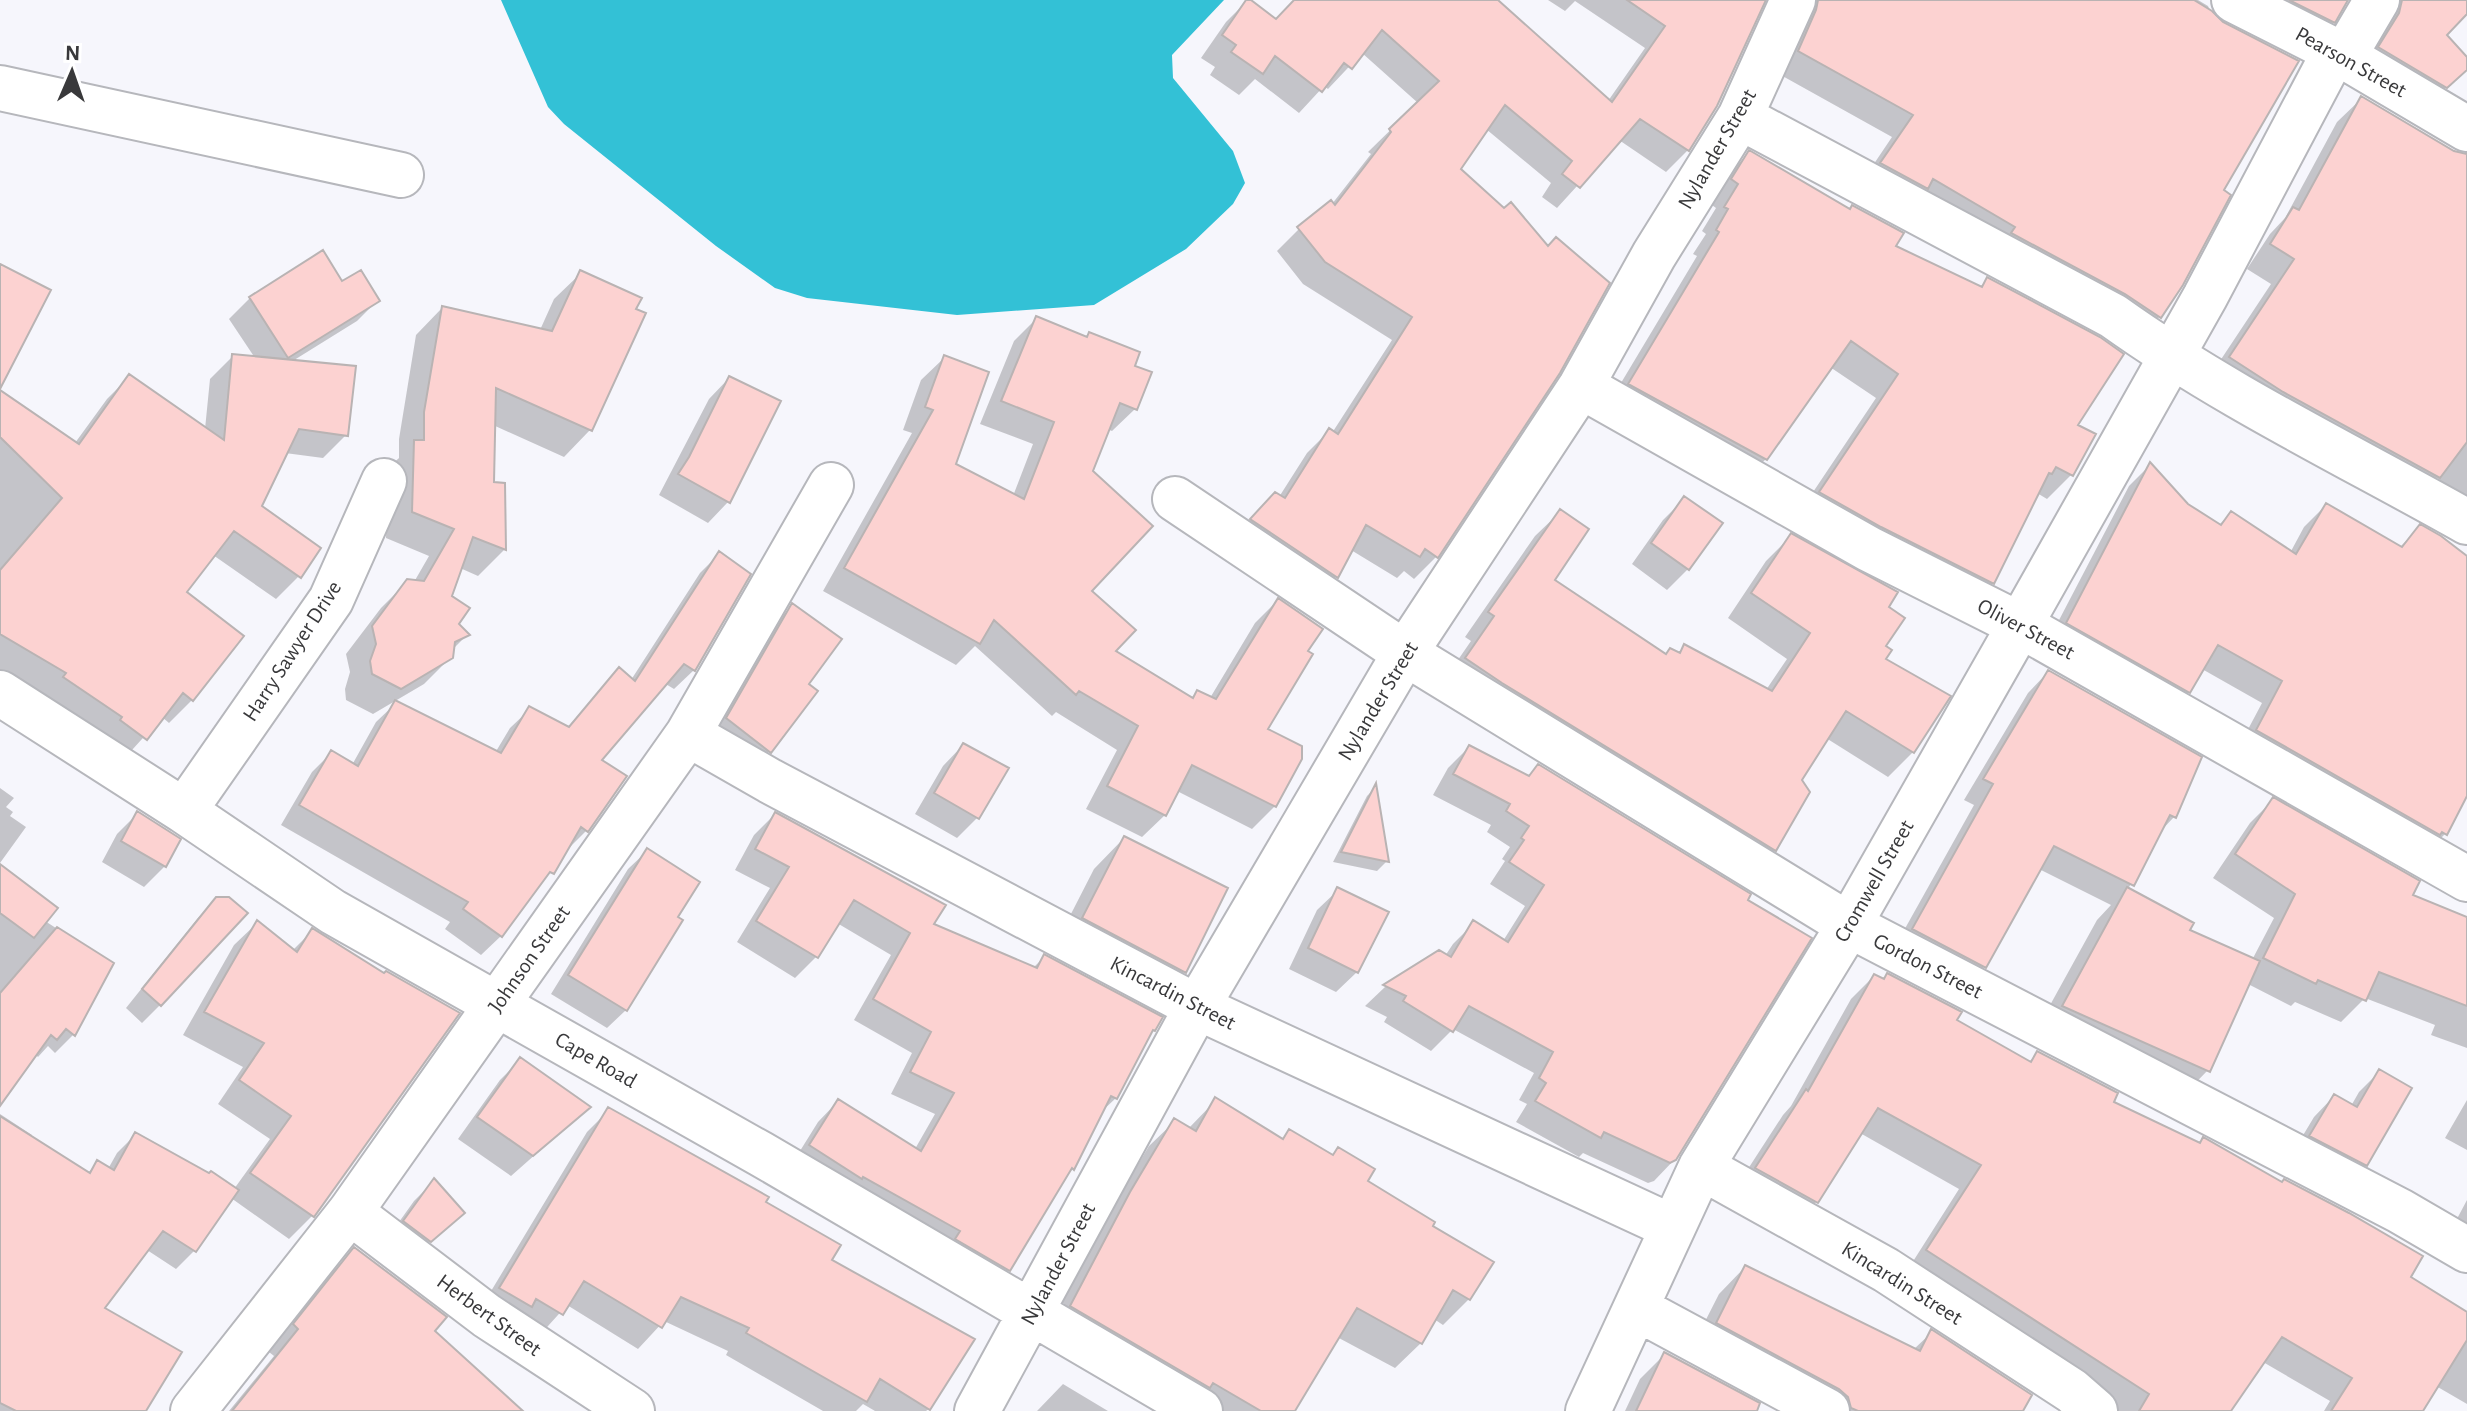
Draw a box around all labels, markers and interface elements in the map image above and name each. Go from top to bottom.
street label: Pearson Street [2292,23,2410,101]
north arrow [32,32,112,112]
text: N [65,42,81,64]
street label: Nylander Street [1674,85,1760,213]
street label: Harry Sawyer Drive [239,577,345,725]
street label: Oliver Street [1974,594,2078,664]
street label: Nylander Street [1334,638,1422,764]
street label: Cromwell Street [1830,816,1918,946]
street label: Johnson Street [484,901,574,1017]
street label: Gordon Street [1870,929,1986,1003]
street label: Kincardin Street [1107,952,1239,1034]
street label: Cape Road [551,1028,641,1092]
street label: Nylander Street [1017,1199,1099,1329]
street label: Kincardin Street [1838,1237,1966,1329]
street label: Herbert Street [433,1270,545,1360]

